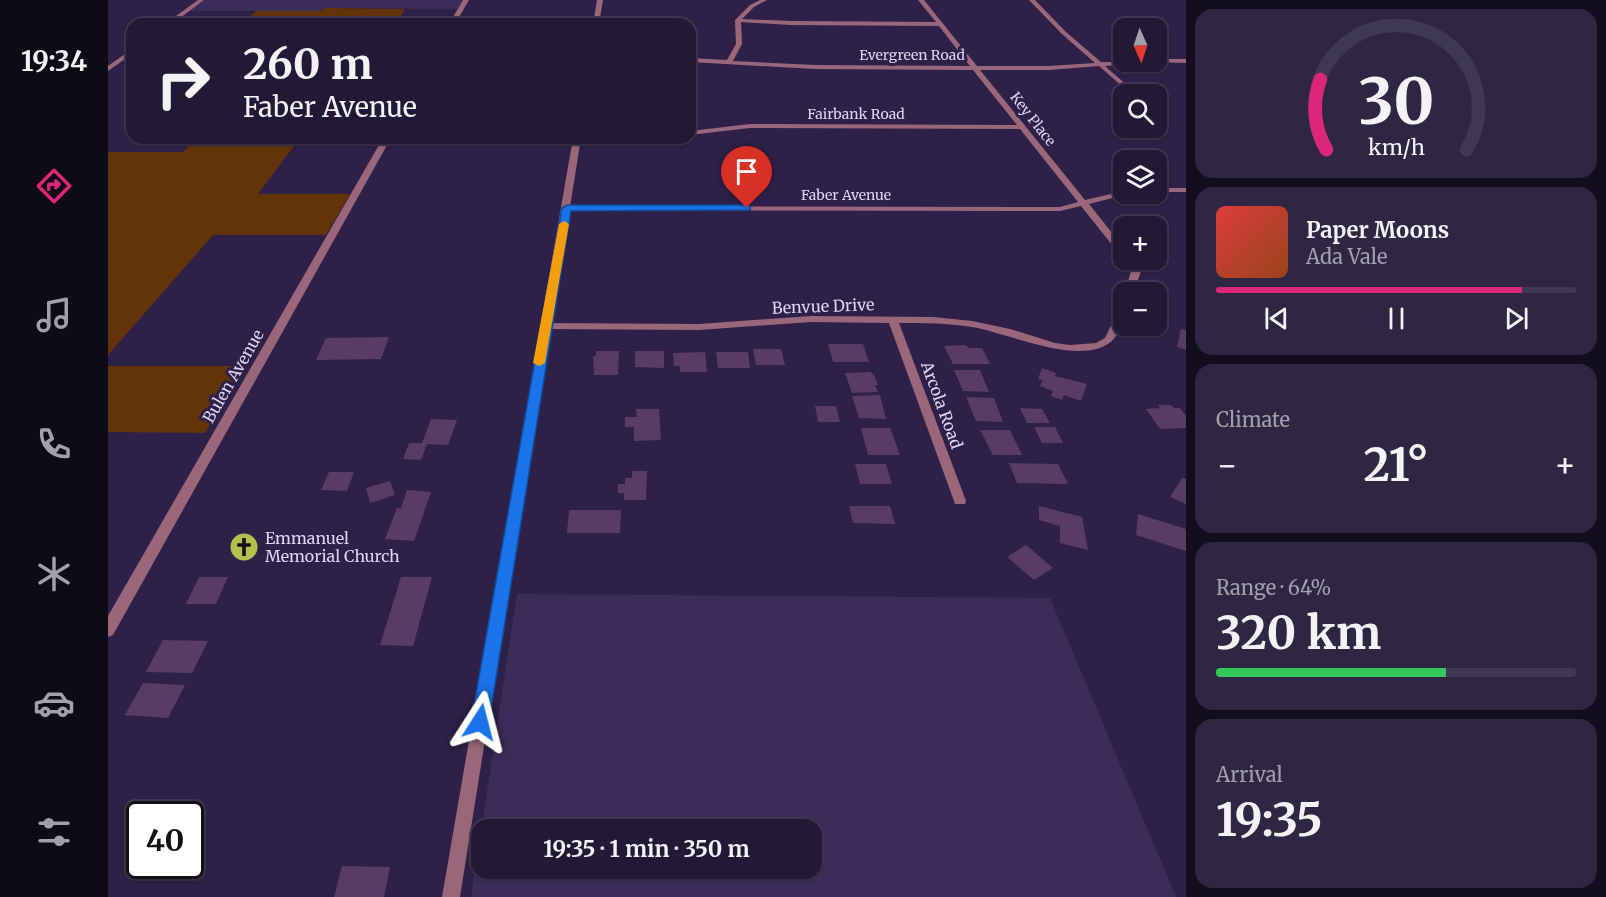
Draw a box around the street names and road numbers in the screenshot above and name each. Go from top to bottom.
street label: Evergreen Road [859,46,965,64]
street label: Key Place [1006,88,1060,150]
street label: Fairbank Road [807,105,905,123]
street label: Faber Avenue [801,186,891,204]
street label: Benvue Drive [771,294,875,318]
street label: Bulen Avenue [198,326,268,426]
street label: Arcola Road [917,358,967,452]

